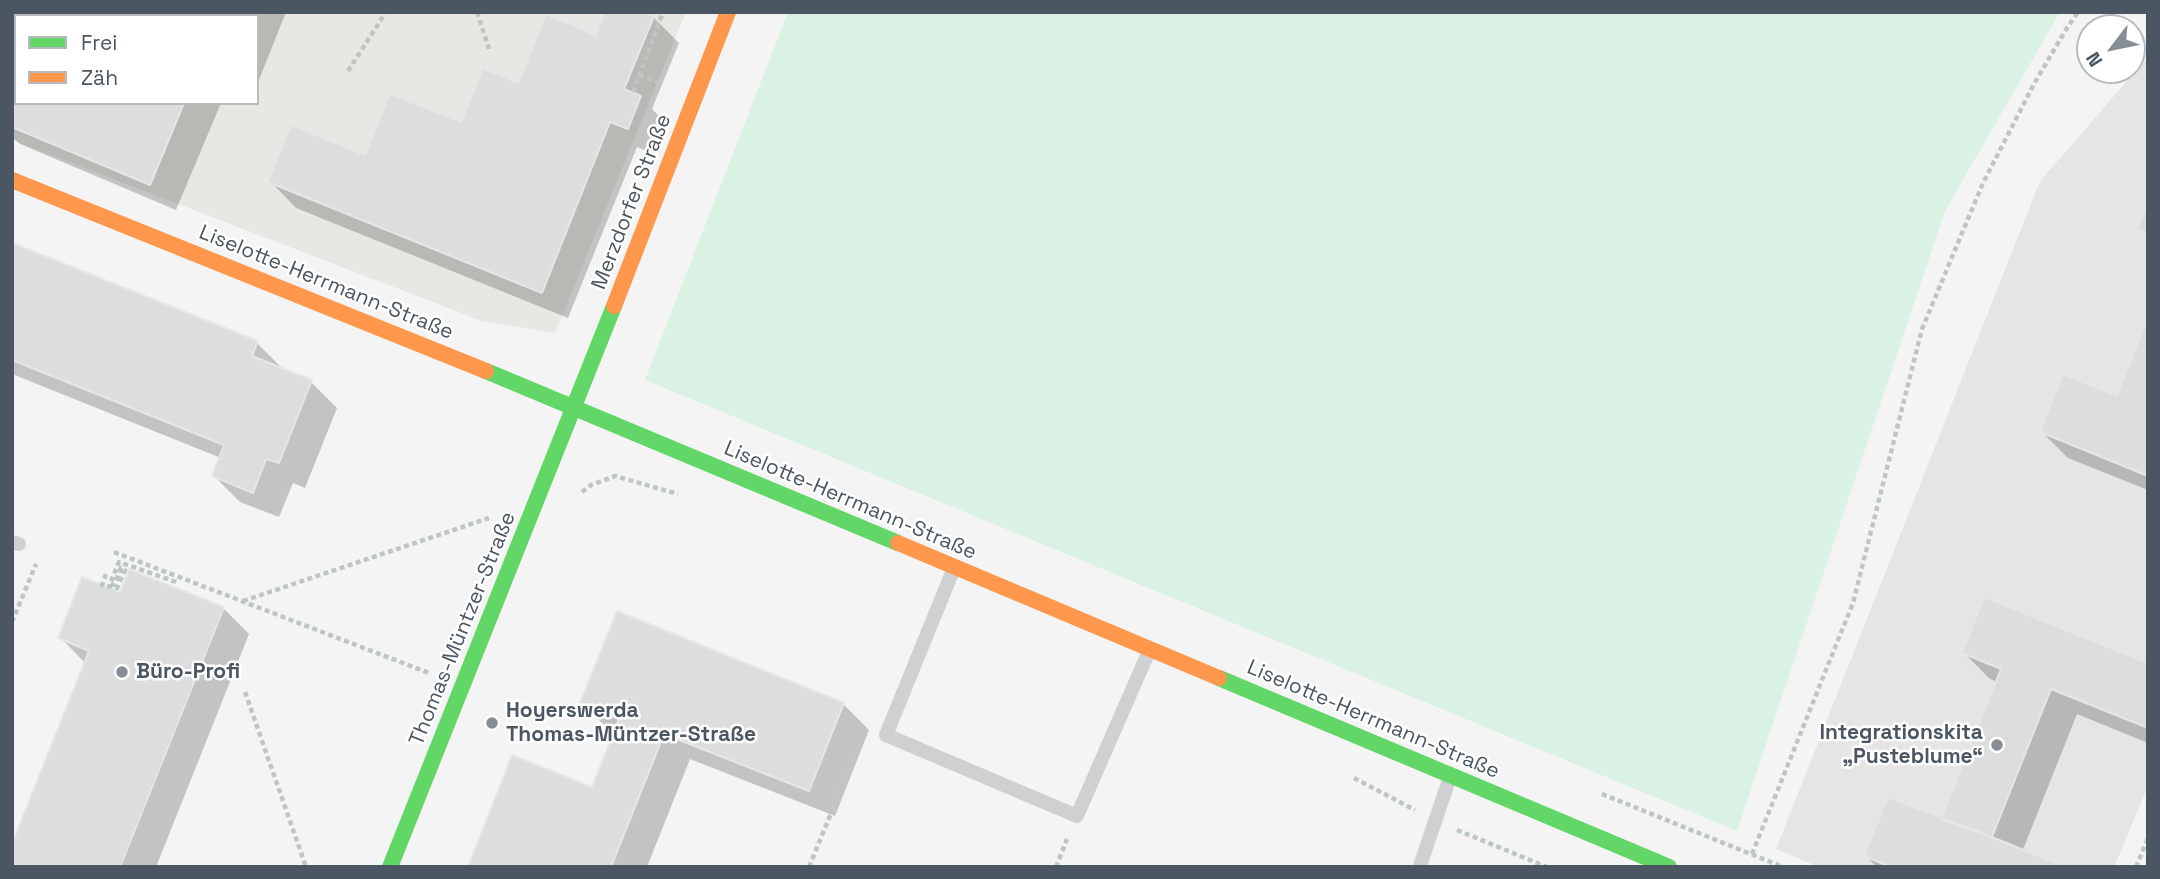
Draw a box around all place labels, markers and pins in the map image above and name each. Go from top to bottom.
place label: Büro-Profi [136,659,240,685]
marker: Büro-Profi [114,664,130,680]
place label: Hoyerswerda Thomas-Müntzer-Straße [506,698,756,748]
marker: Hoyerswerda Thomas-Müntzer-Straße [484,715,500,731]
place label: Integrationskita „Pusteblume“ [1820,720,1983,770]
marker: Integrationskita „Pusteblume“ [1989,737,2005,753]

